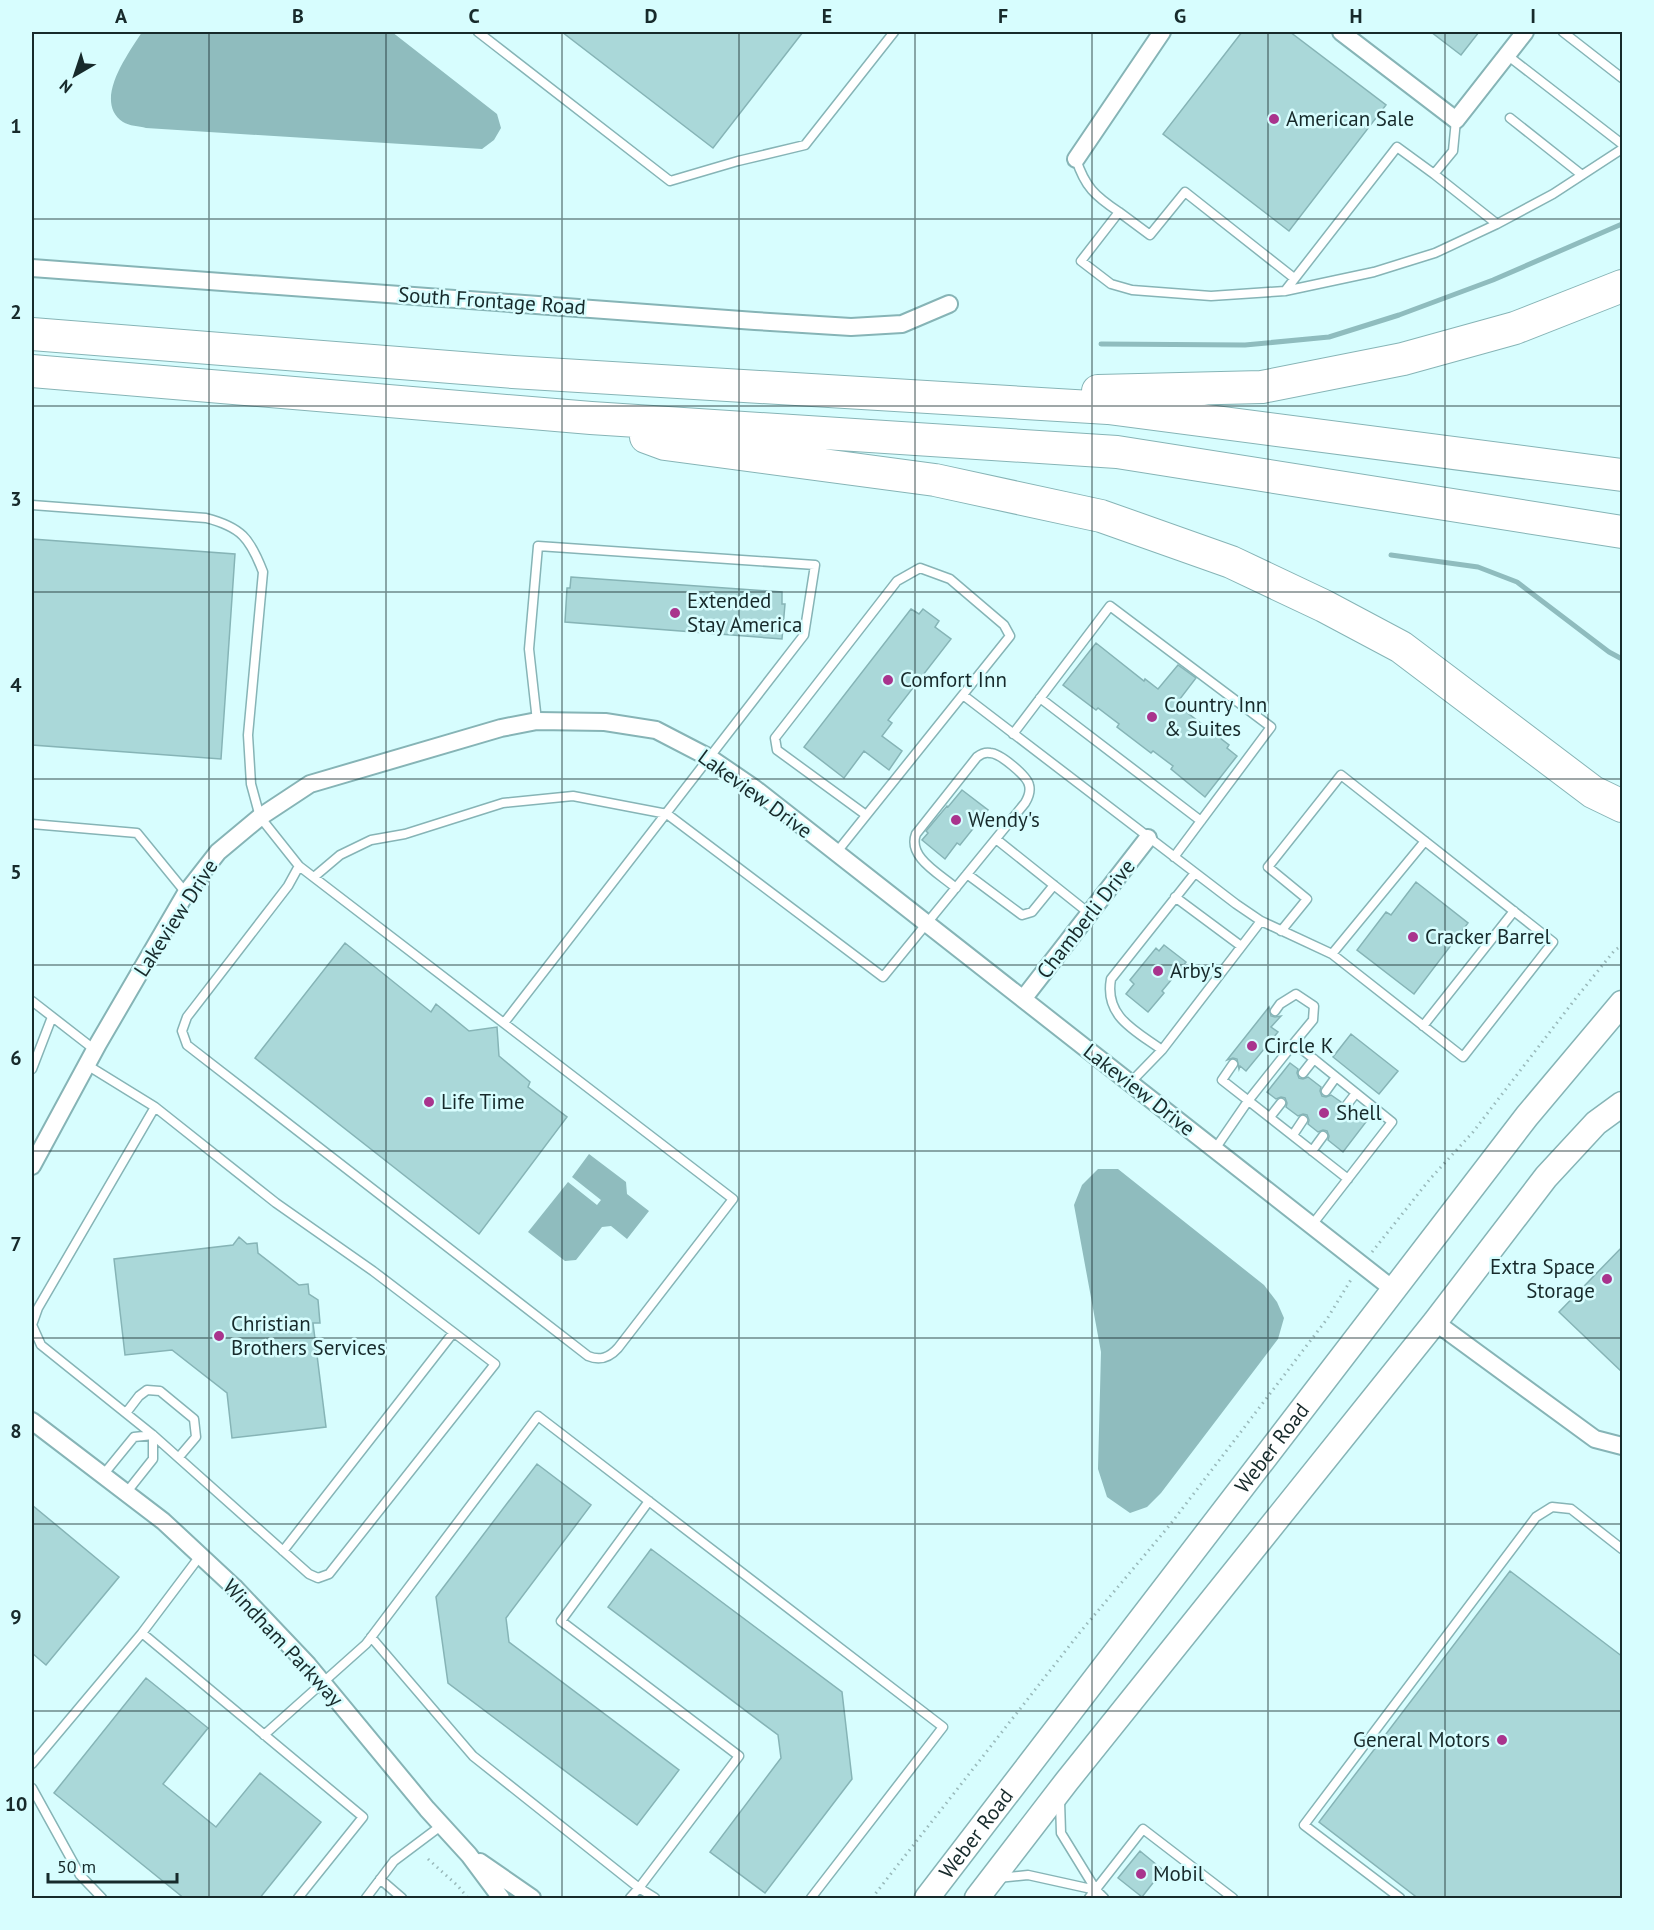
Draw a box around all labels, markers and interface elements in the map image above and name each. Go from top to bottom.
text: A [115,3,128,29]
text: B [292,3,304,29]
text: C [468,3,480,29]
text: D [645,3,658,29]
text: E [822,3,832,29]
text: F [998,3,1008,29]
text: G [1174,3,1186,29]
text: H [1349,3,1363,29]
text: I [1530,3,1536,29]
north arrow [45,45,105,105]
text: N [55,76,76,98]
place label: American Sale [1286,105,1414,132]
marker: American Sale [1267,112,1281,126]
text: 1 [10,113,22,139]
street label: South Frontage Road [397,280,587,321]
text: 2 [10,299,22,325]
text: 3 [10,486,22,512]
place label: Extended Stay America [687,587,802,638]
marker: Extended Stay America [668,606,682,620]
place label: Comfort Inn [900,666,1007,693]
text: 4 [10,672,22,698]
marker: Comfort Inn [881,673,895,687]
place label: Country Inn & Suites [1164,691,1267,742]
marker: Country Inn & Suites [1145,710,1159,724]
street label: Lakeview Drive [693,743,818,844]
place label: Wendy's [968,806,1040,833]
marker: Wendy's [949,813,963,827]
street label: Chamberli Drive [1030,853,1141,984]
street label: Lakeview Drive [128,854,224,982]
text: 5 [10,859,22,885]
place label: Cracker Barrel [1425,923,1551,950]
marker: Cracker Barrel [1406,930,1420,944]
place label: Arby's [1170,957,1222,984]
marker: Arby's [1151,964,1165,978]
place label: Circle K [1264,1032,1334,1059]
street label: Lakeview Drive [1078,1038,1201,1142]
marker: Circle K [1245,1039,1259,1053]
text: 6 [10,1045,22,1071]
place label: Life Time [441,1088,525,1115]
marker: Life Time [422,1095,436,1109]
place label: Shell [1336,1099,1382,1126]
marker: Shell [1317,1106,1331,1120]
text: 7 [10,1231,22,1257]
place label: Extra Space Storage [1490,1253,1595,1304]
marker: Extra Space Storage [1600,1272,1614,1286]
place label: Christian Brothers Services [231,1310,386,1361]
marker: Christian Brothers Services [212,1329,226,1343]
street label: Weber Road [1229,1397,1315,1498]
text: 8 [10,1418,22,1444]
street label: Windham Parkway [217,1573,350,1712]
text: 9 [10,1604,22,1630]
place label: General Motors [1353,1726,1490,1753]
marker: General Motors [1495,1733,1509,1747]
street label: Weber Road [933,1783,1019,1884]
text: 10 [5,1791,27,1817]
scale bar [48,1846,177,1884]
text: 50 m [57,1855,96,1878]
place label: Mobil [1153,1860,1204,1887]
marker: Mobil [1134,1867,1148,1881]

